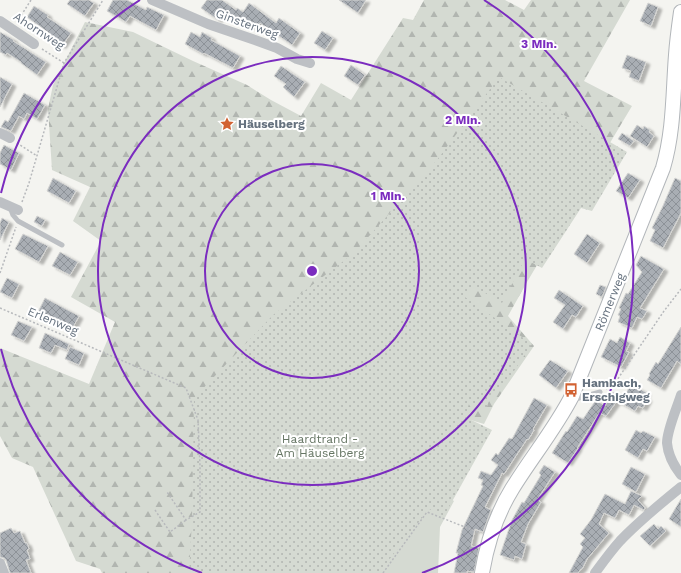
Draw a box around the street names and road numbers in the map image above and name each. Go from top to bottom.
street label: Ginsterweg [214,6,281,42]
street label: Ahornweg [11,9,68,53]
street label: Römerweg [592,270,628,333]
street label: Erlenweg [26,304,81,338]

